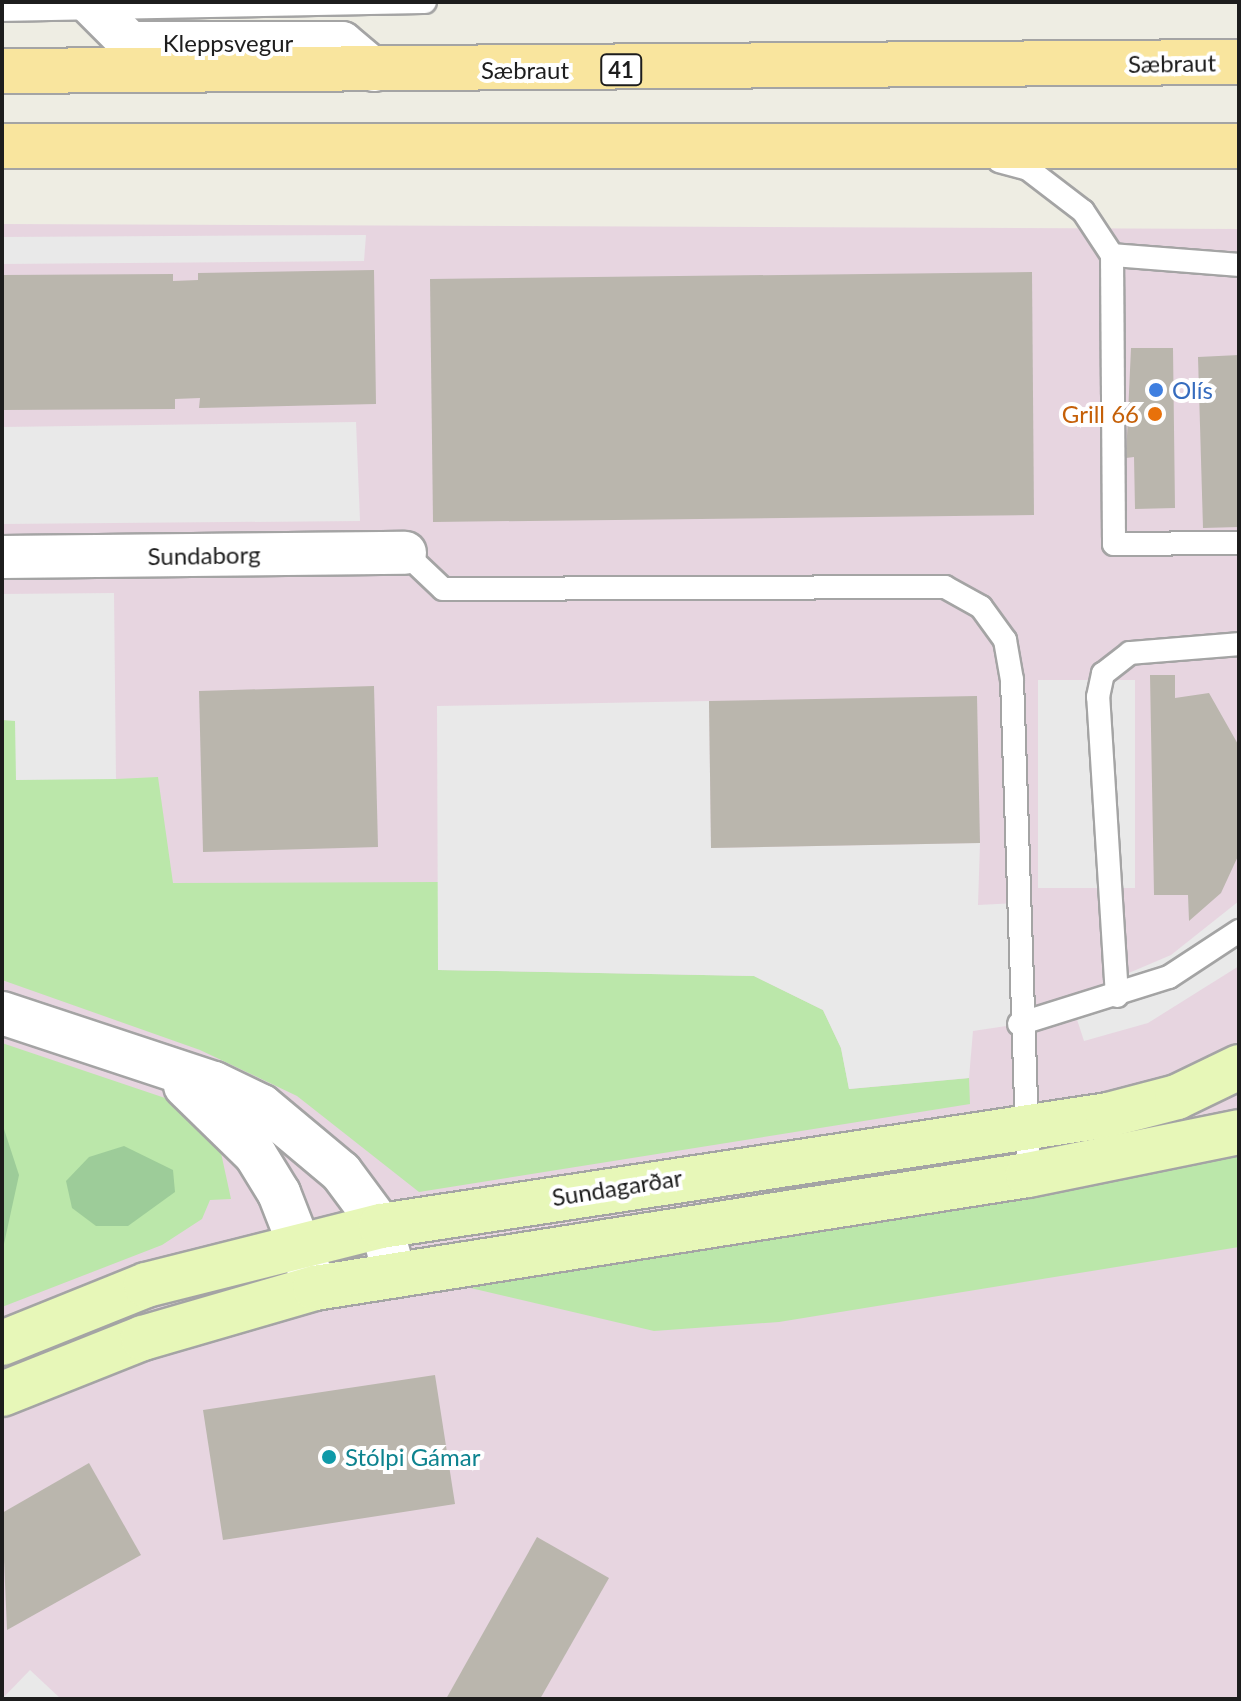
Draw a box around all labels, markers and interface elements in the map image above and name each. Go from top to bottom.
street label: Kleppsvegur [163,29,293,57]
street label: Sæbraut [1128,48,1216,78]
road number: 41 [599,52,643,88]
street label: Sæbraut [481,56,569,84]
place label: Olís [1172,376,1213,404]
marker: Olís [1147,381,1165,399]
place label: Grill 66 [1062,400,1139,428]
marker: Grill 66 [1146,405,1164,423]
street label: Sundaborg [147,540,261,570]
street label: Sundagarðar [550,1162,684,1212]
place label: Stólpi Gámar [345,1443,480,1471]
marker: Stólpi Gámar [320,1448,338,1466]

